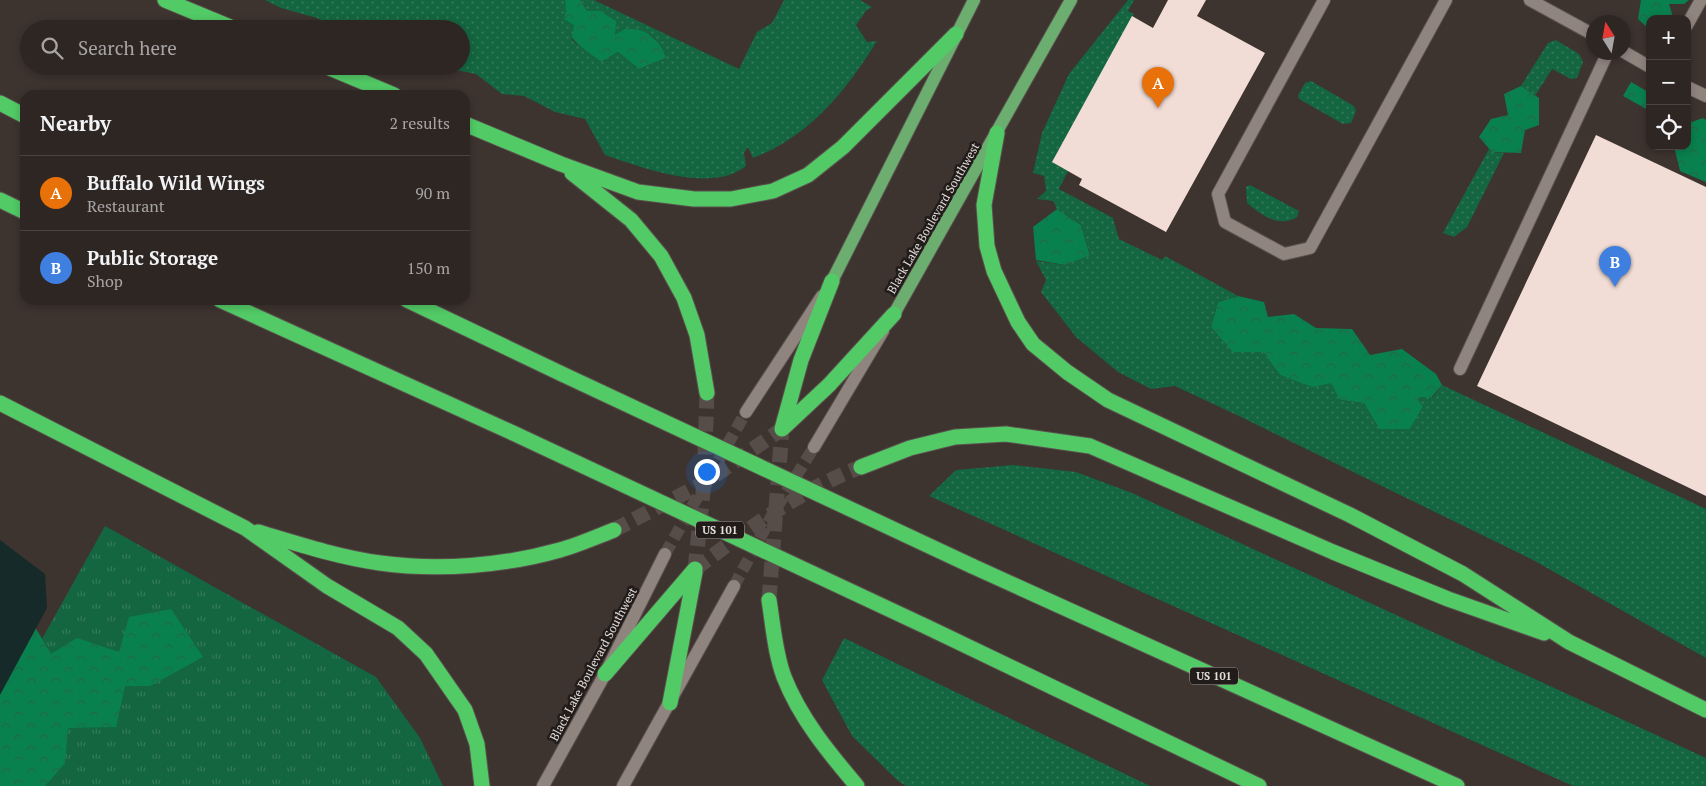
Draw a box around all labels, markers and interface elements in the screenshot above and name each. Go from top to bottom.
north arrow [1586,15,1631,60]
map controls [1646,15,1691,150]
button: + [1646,15,1691,60]
search box [20,20,470,75]
icon: search [38,34,66,62]
text: Search here [78,35,177,60]
button: − [1646,60,1691,105]
pin: A [1142,67,1174,108]
button: locate [1646,105,1691,150]
text: Nearby [40,109,111,137]
text: 2 results [390,112,450,134]
street label: Black Lake Boulevard Southwest [884,139,983,296]
text: Buffalo Wild Wings [87,170,265,195]
text: A [50,182,62,204]
text: 90 m [415,182,450,204]
text: Restaurant [87,195,165,217]
text: Public Storage [87,245,218,270]
pin: B [1599,246,1631,287]
text: B [51,257,61,279]
text: 150 m [407,257,450,279]
text: Shop [87,270,123,292]
your location [694,459,720,485]
road number: US 101 [696,522,744,538]
street label: Black Lake Boulevard Southwest [546,584,640,743]
road number: US 101 [1190,668,1238,684]

